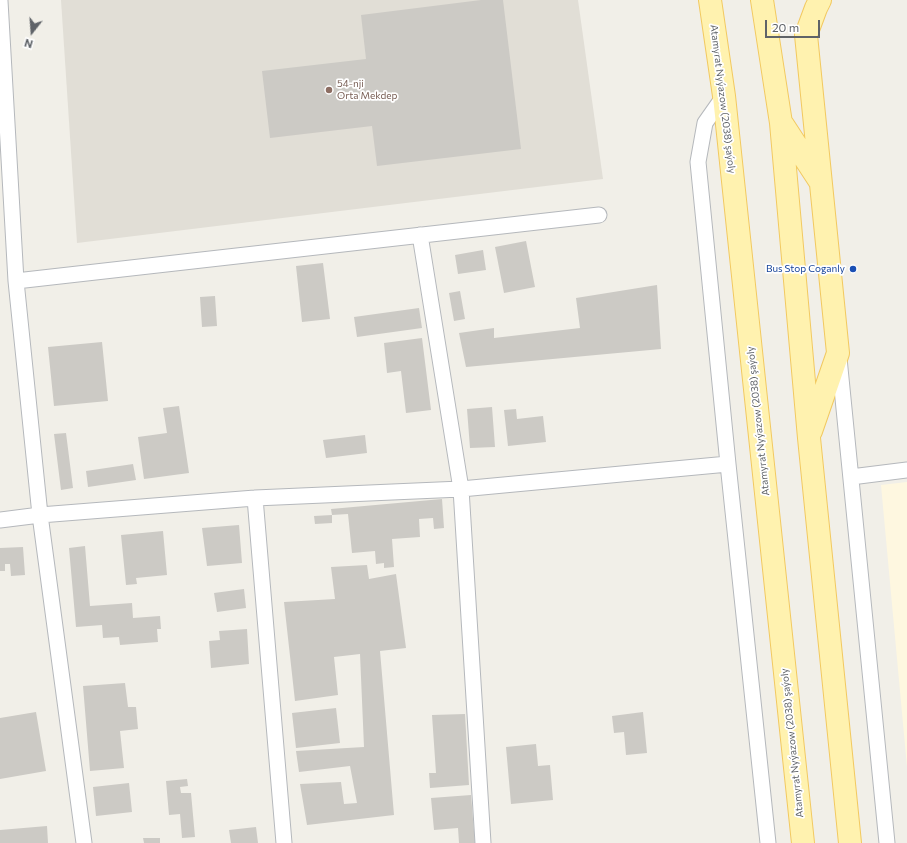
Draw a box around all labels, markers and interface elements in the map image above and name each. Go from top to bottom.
north arrow [12,12,52,52]
scale bar [767,12,822,38]
text: 20 m [772,20,799,34]
street label: Atamyrat Nyýazow (2038) şaýoly [708,24,738,174]
text: N [23,37,34,51]
place label: 54-nji Orta Mekdep [337,78,397,102]
marker: 54-nji Orta Mekdep [324,85,334,95]
place label: Bus Stop Coganly [766,263,845,275]
marker: Bus Stop Coganly [848,264,858,274]
street label: Atamyrat Nyýazow (2038) şaýoly [744,346,772,496]
street label: Atamyrat Nyýazow (2038) şaýoly [778,668,806,818]

